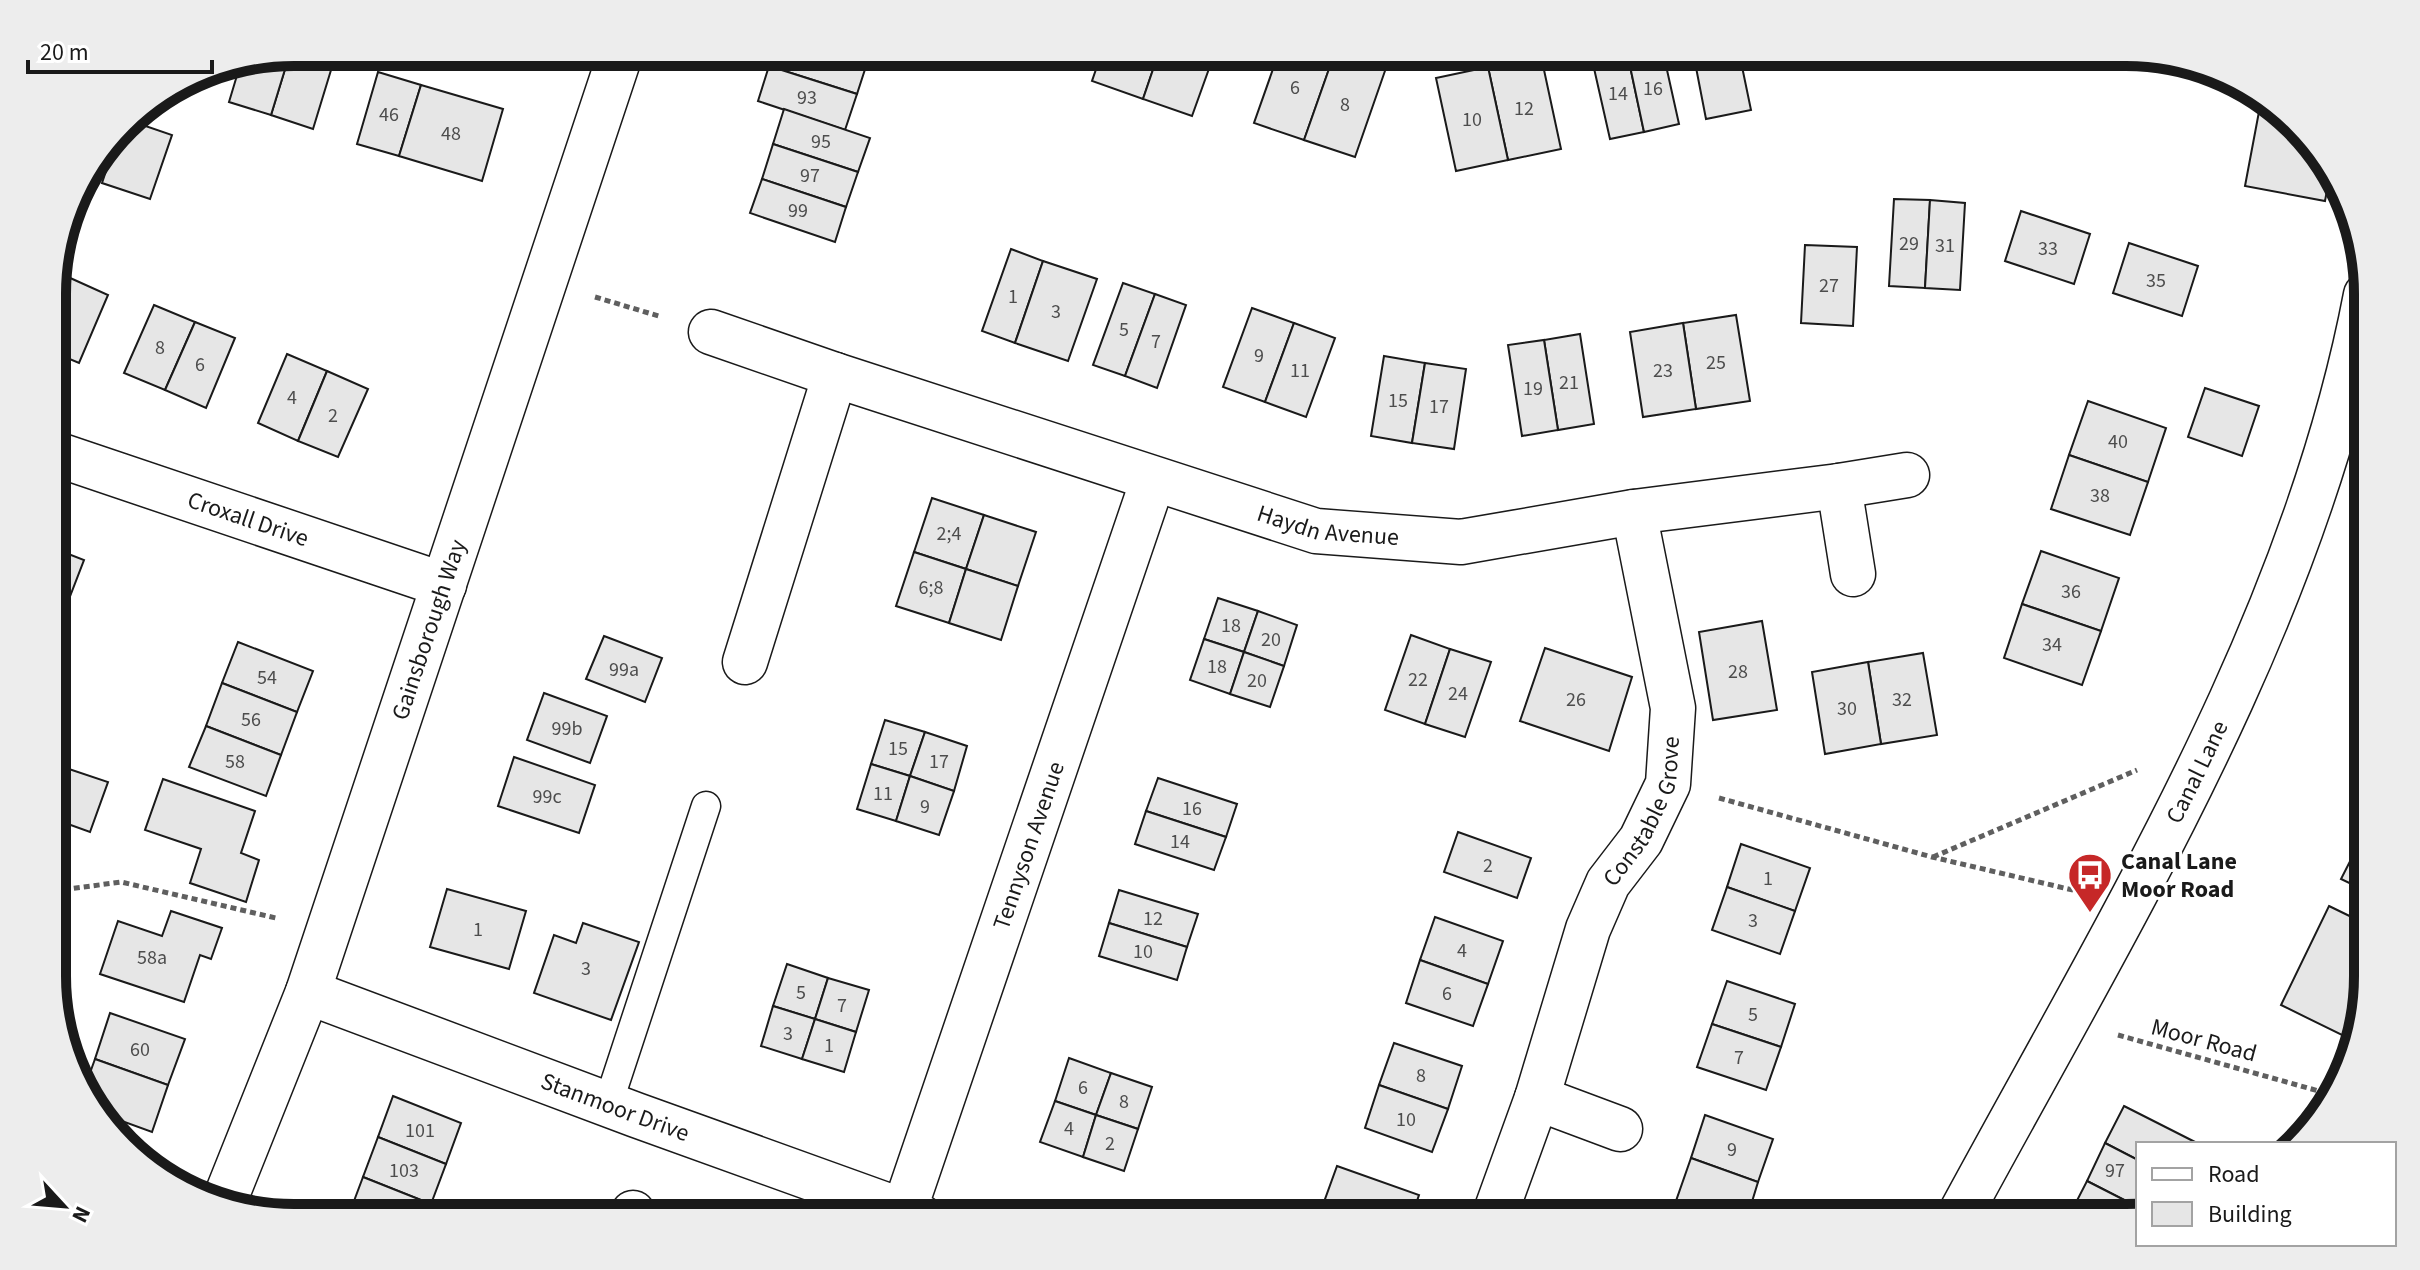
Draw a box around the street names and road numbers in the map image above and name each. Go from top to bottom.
street label: Croxall Drive [183,483,313,556]
street label: Haydn Avenue [1252,496,1400,555]
street label: Gainsborough Way [383,535,475,725]
street label: Canal Lane [2157,715,2237,830]
street label: Constable Grove [1594,735,1689,894]
street label: Tennyson Avenue [984,757,1074,935]
street label: Moor Road [2147,1010,2261,1071]
street label: Stanmoor Drive [536,1064,694,1151]

